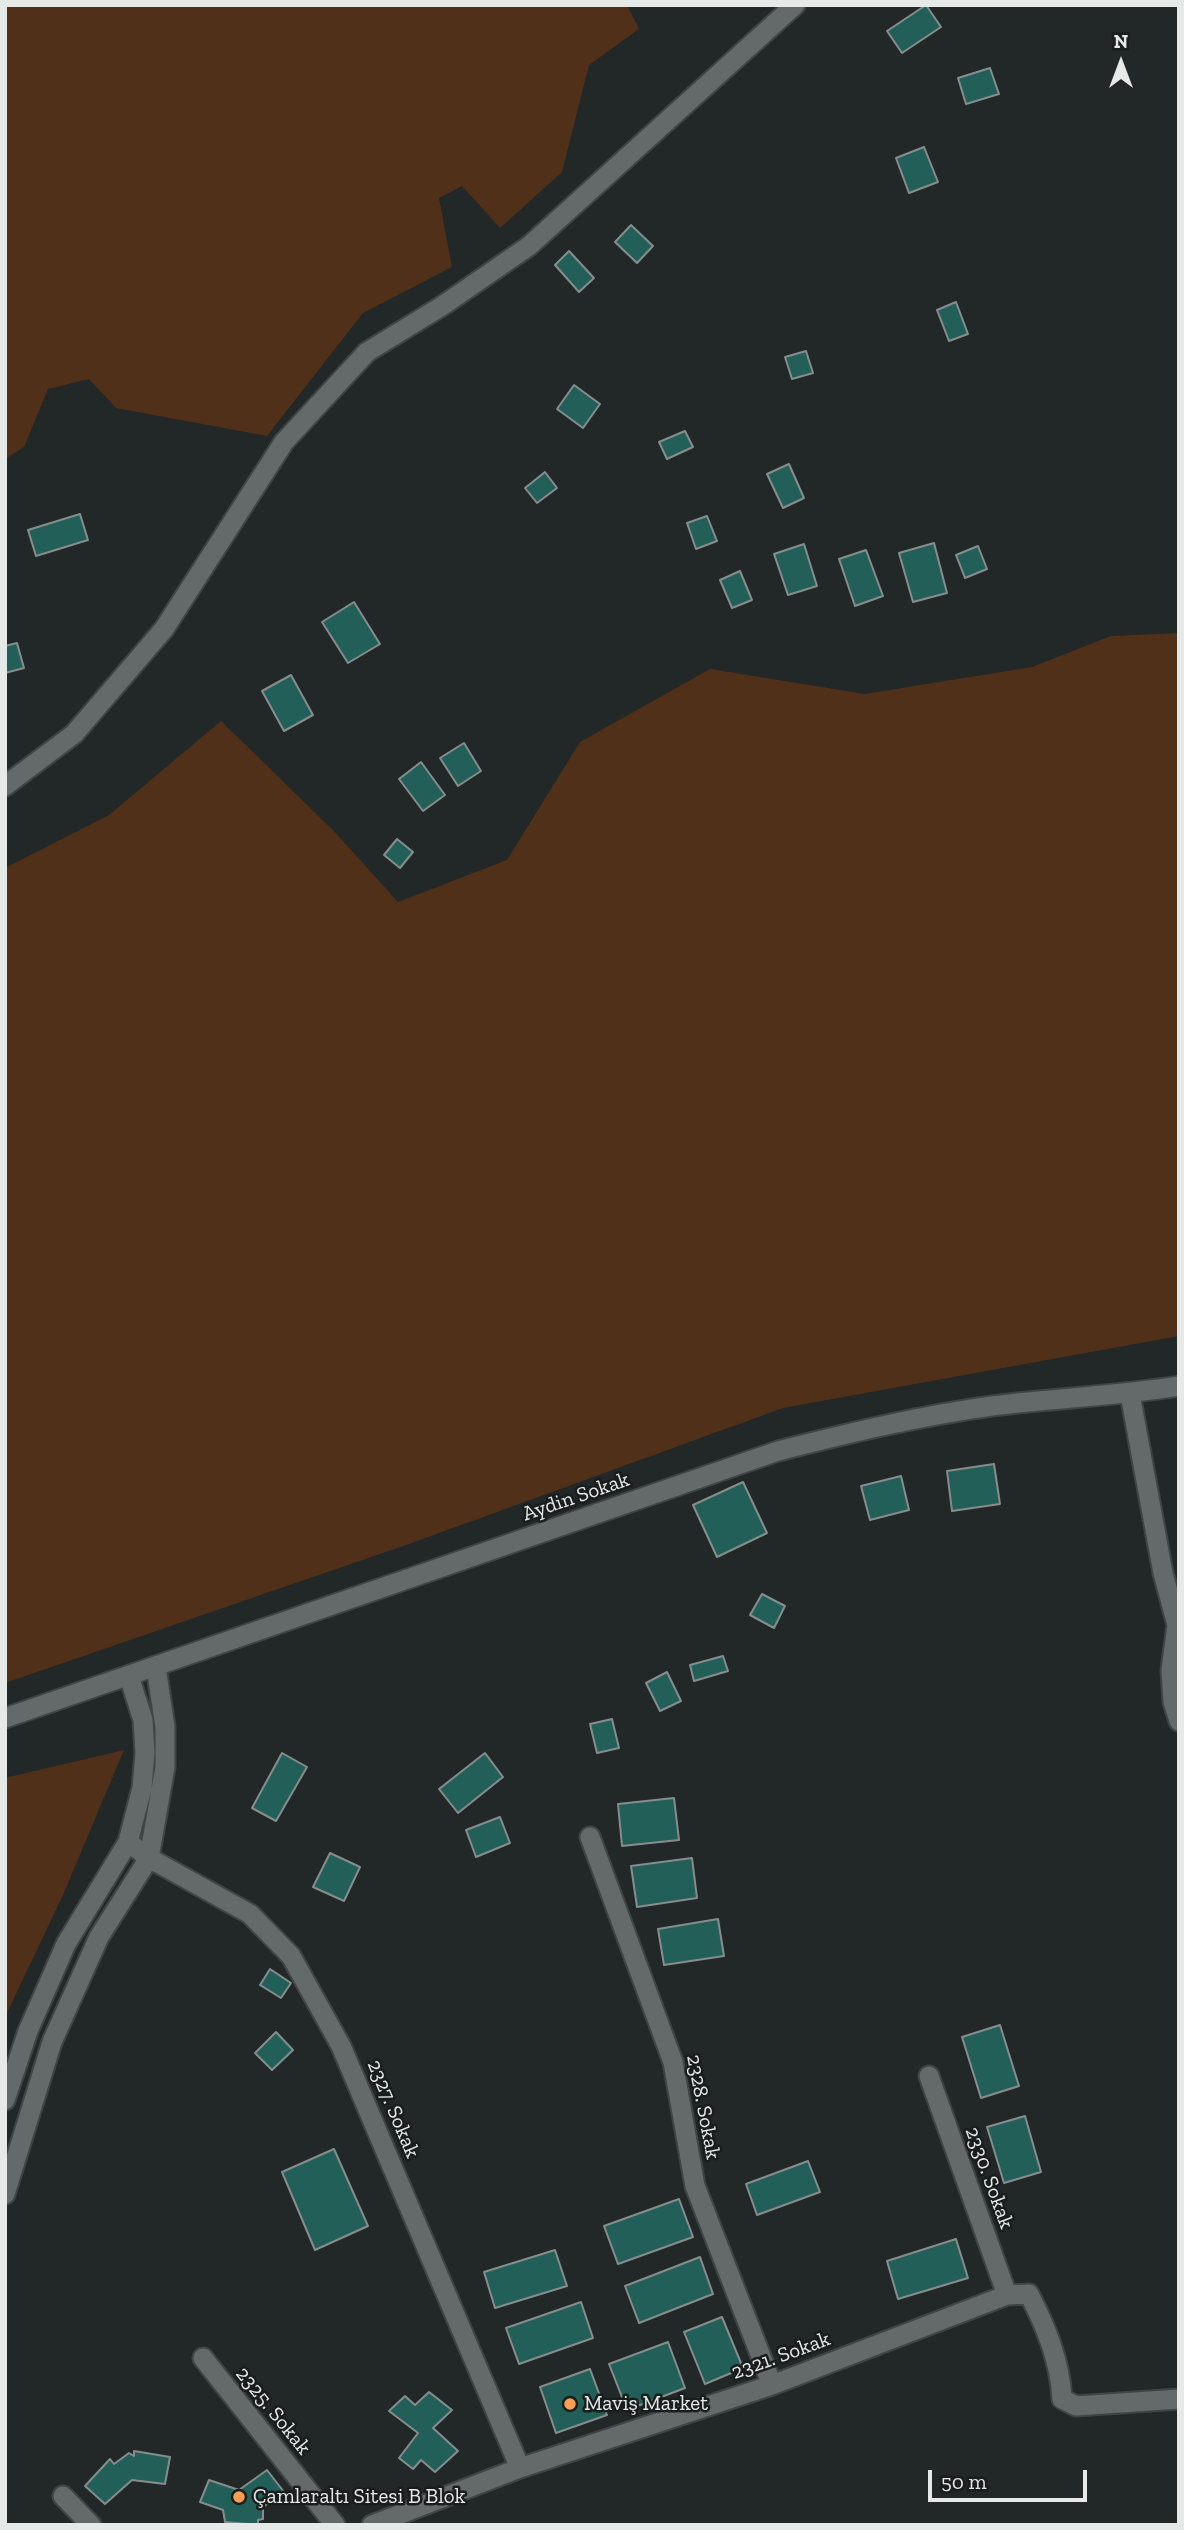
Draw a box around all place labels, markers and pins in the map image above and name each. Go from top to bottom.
place label: Maviş Market [584,2391,708,2417]
marker: Maviş Market [562,2396,578,2412]
place label: Çamlaraltı Sitesi B Blok [253,2484,465,2510]
marker: Çamlaraltı Sitesi B Blok [231,2489,247,2505]

